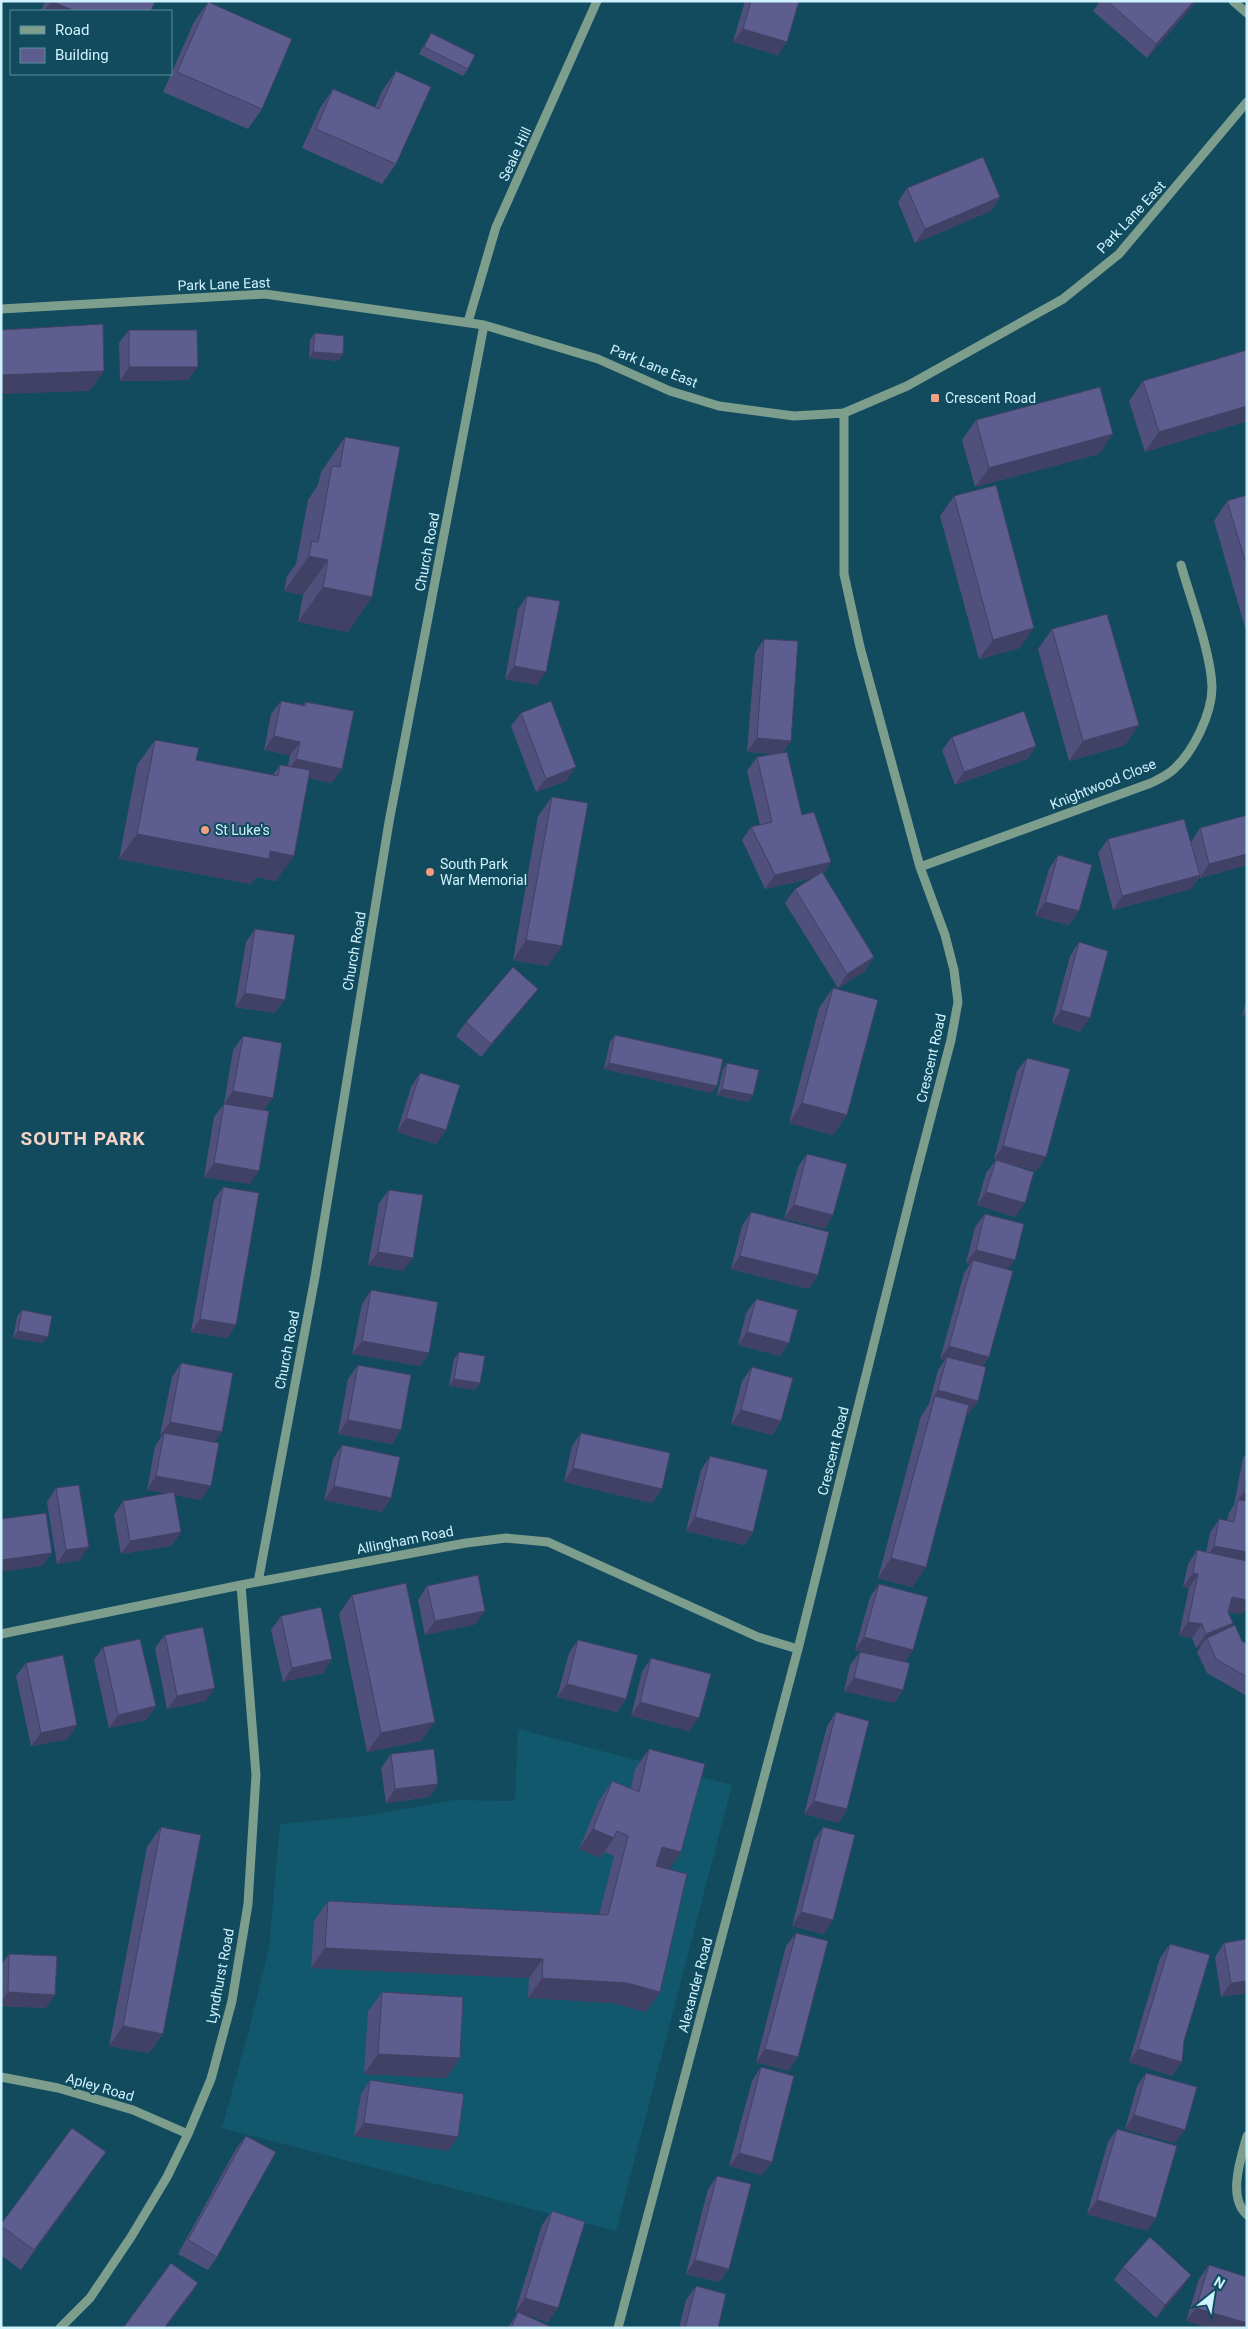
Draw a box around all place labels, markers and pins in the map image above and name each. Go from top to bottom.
place label: Crescent Road [945,390,1036,406]
marker: Crescent Road [929,392,941,404]
place label: St Luke's [215,822,270,838]
marker: St Luke's [199,824,211,836]
place label: South Park War Memorial [440,856,527,888]
marker: South Park War Memorial [424,866,436,878]

